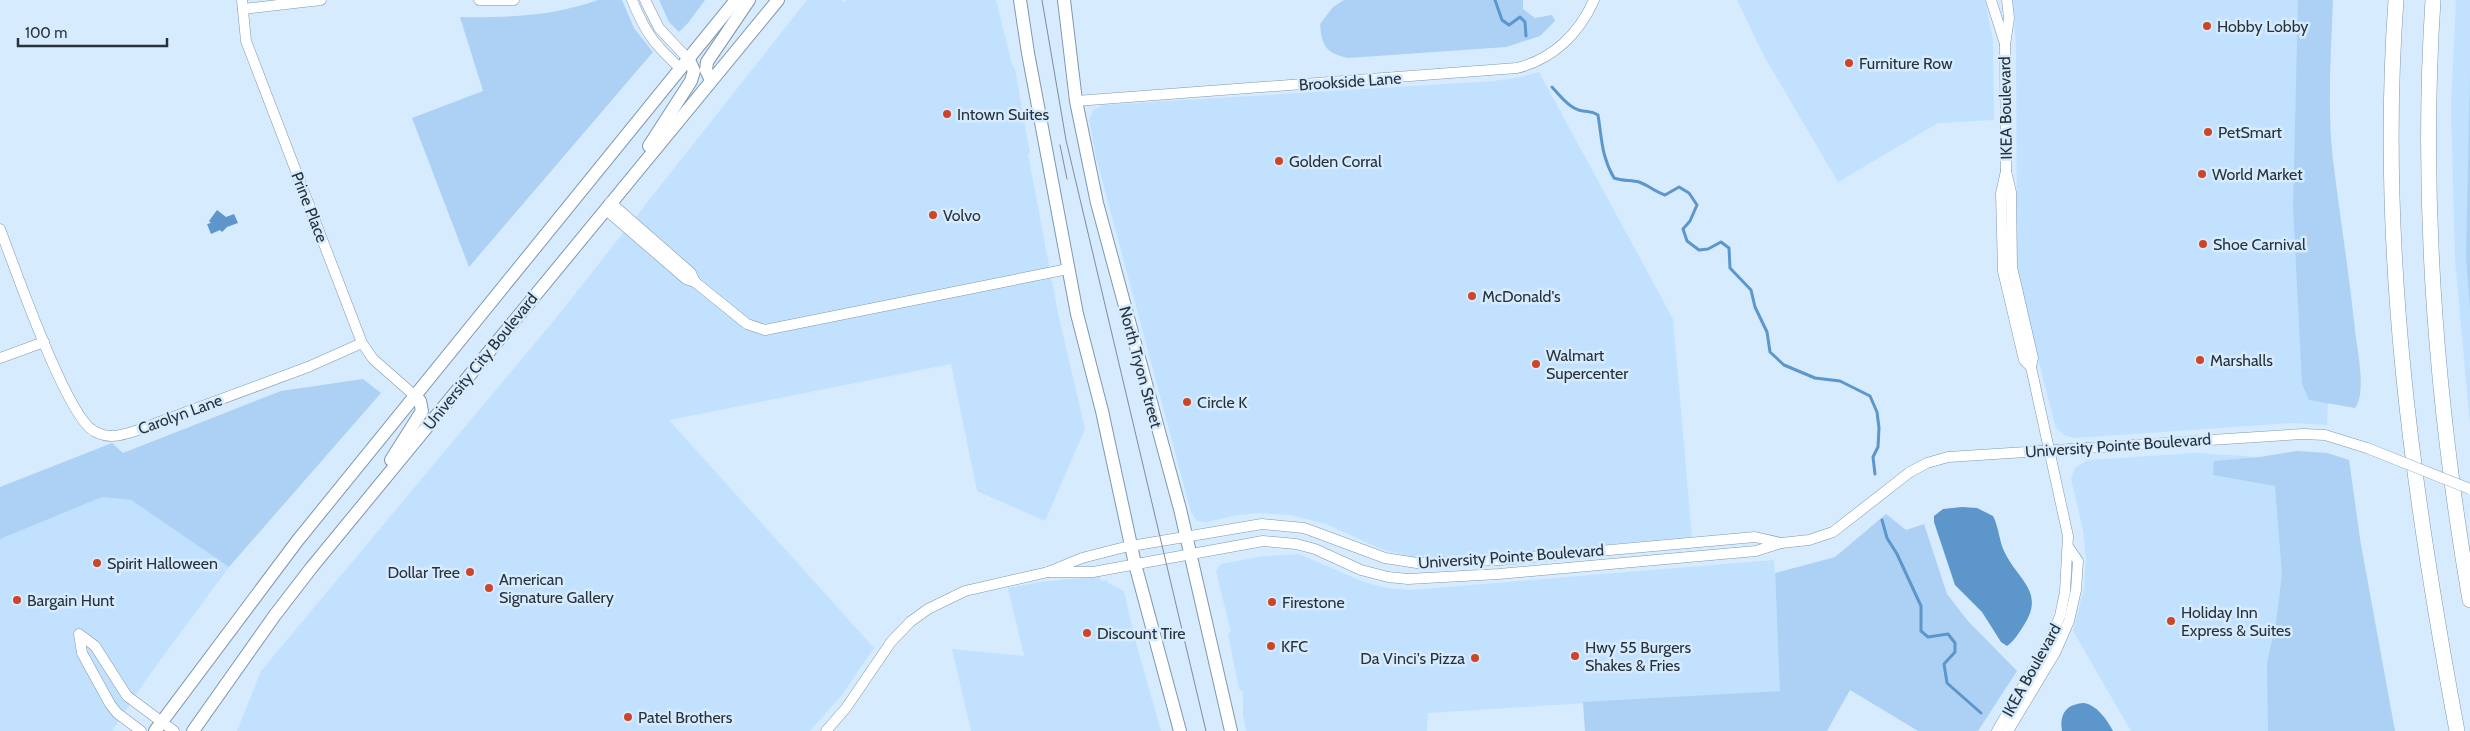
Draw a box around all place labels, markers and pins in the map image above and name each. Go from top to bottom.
place label: Hobby Lobby [2217,17,2308,36]
marker: Hobby Lobby [2201,20,2213,32]
place label: Furniture Row [1859,54,1953,73]
marker: Furniture Row [1843,57,1855,69]
place label: Intown Suites [957,105,1049,124]
marker: Intown Suites [941,108,953,120]
place label: PetSmart [2218,123,2283,142]
marker: PetSmart [2202,126,2214,138]
place label: Golden Corral [1289,152,1382,171]
marker: Golden Corral [1273,155,1285,167]
place label: World Market [2212,165,2303,184]
marker: World Market [2196,168,2208,180]
place label: Volvo [943,206,981,225]
marker: Volvo [927,209,939,221]
place label: Shoe Carnival [2213,235,2306,254]
marker: Shoe Carnival [2197,238,2209,250]
place label: McDonald's [1482,287,1561,306]
marker: McDonald's [1466,290,1478,302]
place label: Walmart Supercenter [1546,346,1629,383]
place label: Marshalls [2210,351,2273,370]
marker: Marshalls [2194,354,2206,366]
marker: Walmart Supercenter [1530,358,1542,370]
place label: Circle K [1197,393,1247,412]
marker: Circle K [1181,396,1193,408]
place label: Spirit Halloween [107,554,218,573]
marker: Spirit Halloween [91,557,103,569]
place label: Dollar Tree [387,563,460,582]
marker: Dollar Tree [464,566,476,578]
place label: American Signature Gallery [499,570,614,607]
marker: American Signature Gallery [483,582,495,594]
place label: Bargain Hunt [27,591,115,610]
place label: Firestone [1282,593,1345,612]
marker: Bargain Hunt [11,594,23,606]
marker: Firestone [1266,596,1278,608]
place label: Holiday Inn Express & Suites [2181,603,2291,640]
marker: Holiday Inn Express & Suites [2165,615,2177,627]
place label: Discount Tire [1097,624,1186,643]
marker: Discount Tire [1081,627,1093,639]
place label: KFC [1281,637,1308,656]
place label: Hwy 55 Burgers Shakes & Fries [1585,638,1691,675]
marker: KFC [1265,640,1277,652]
place label: Da Vinci's Pizza [1360,649,1465,668]
marker: Hwy 55 Burgers Shakes & Fries [1569,650,1581,662]
marker: Da Vinci's Pizza [1469,652,1481,664]
place label: Patel Brothers [638,708,733,727]
marker: Patel Brothers [622,711,634,723]

